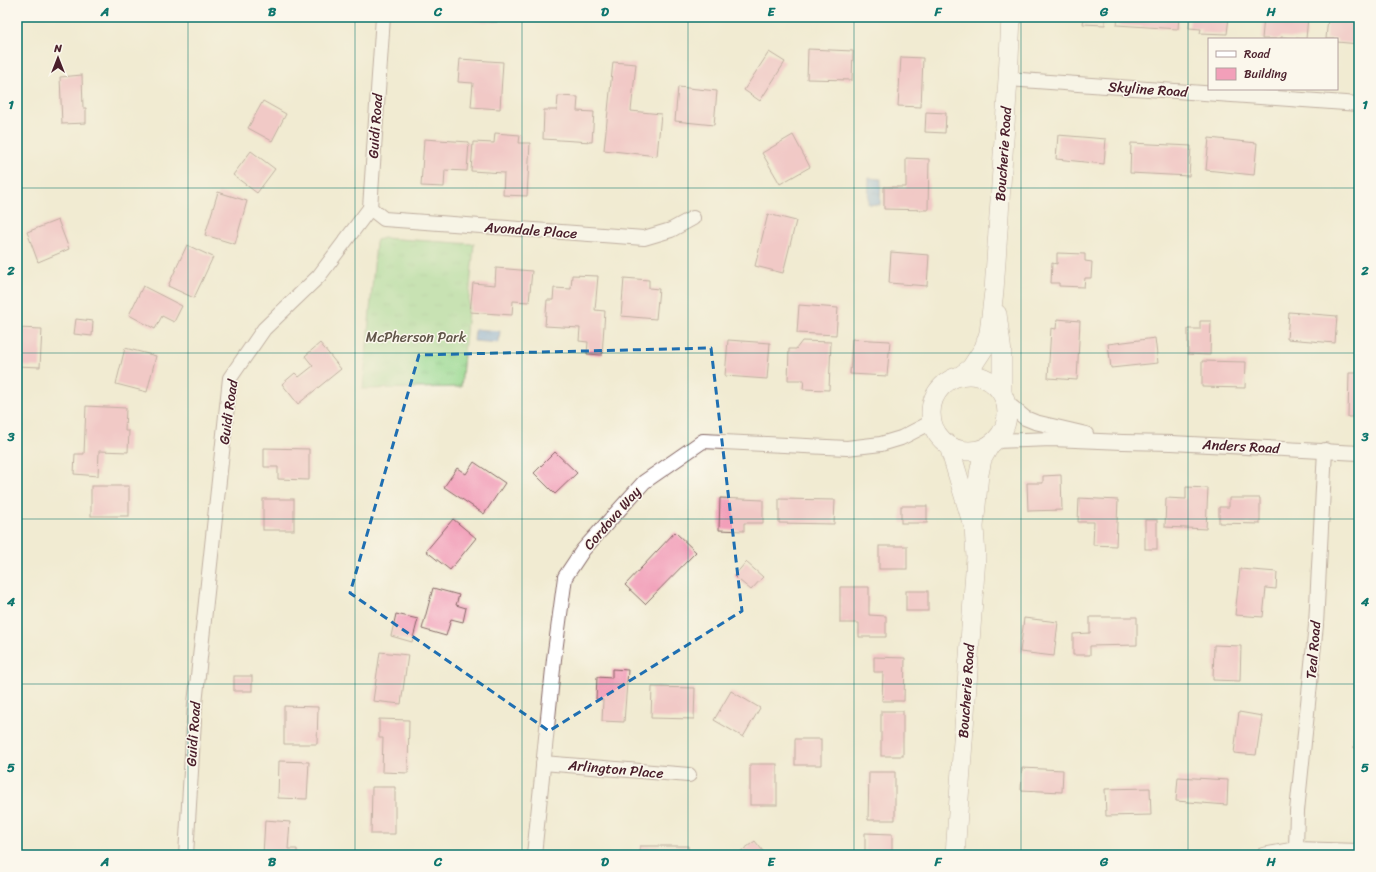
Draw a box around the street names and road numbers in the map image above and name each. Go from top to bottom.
street label: Skyline Road [1107,74,1190,105]
street label: Guidi Road [361,91,390,159]
street label: Boucherie Road [988,104,1019,202]
street label: Avondale Place [483,215,578,246]
street label: Guidi Road [212,377,246,446]
street label: Anders Road [1201,432,1282,461]
street label: Cordova Way [577,480,648,556]
street label: Teal Road [1299,618,1329,680]
street label: Boucherie Road [951,641,982,739]
street label: Guidi Road [179,699,208,767]
street label: Arlington Place [566,753,665,786]

